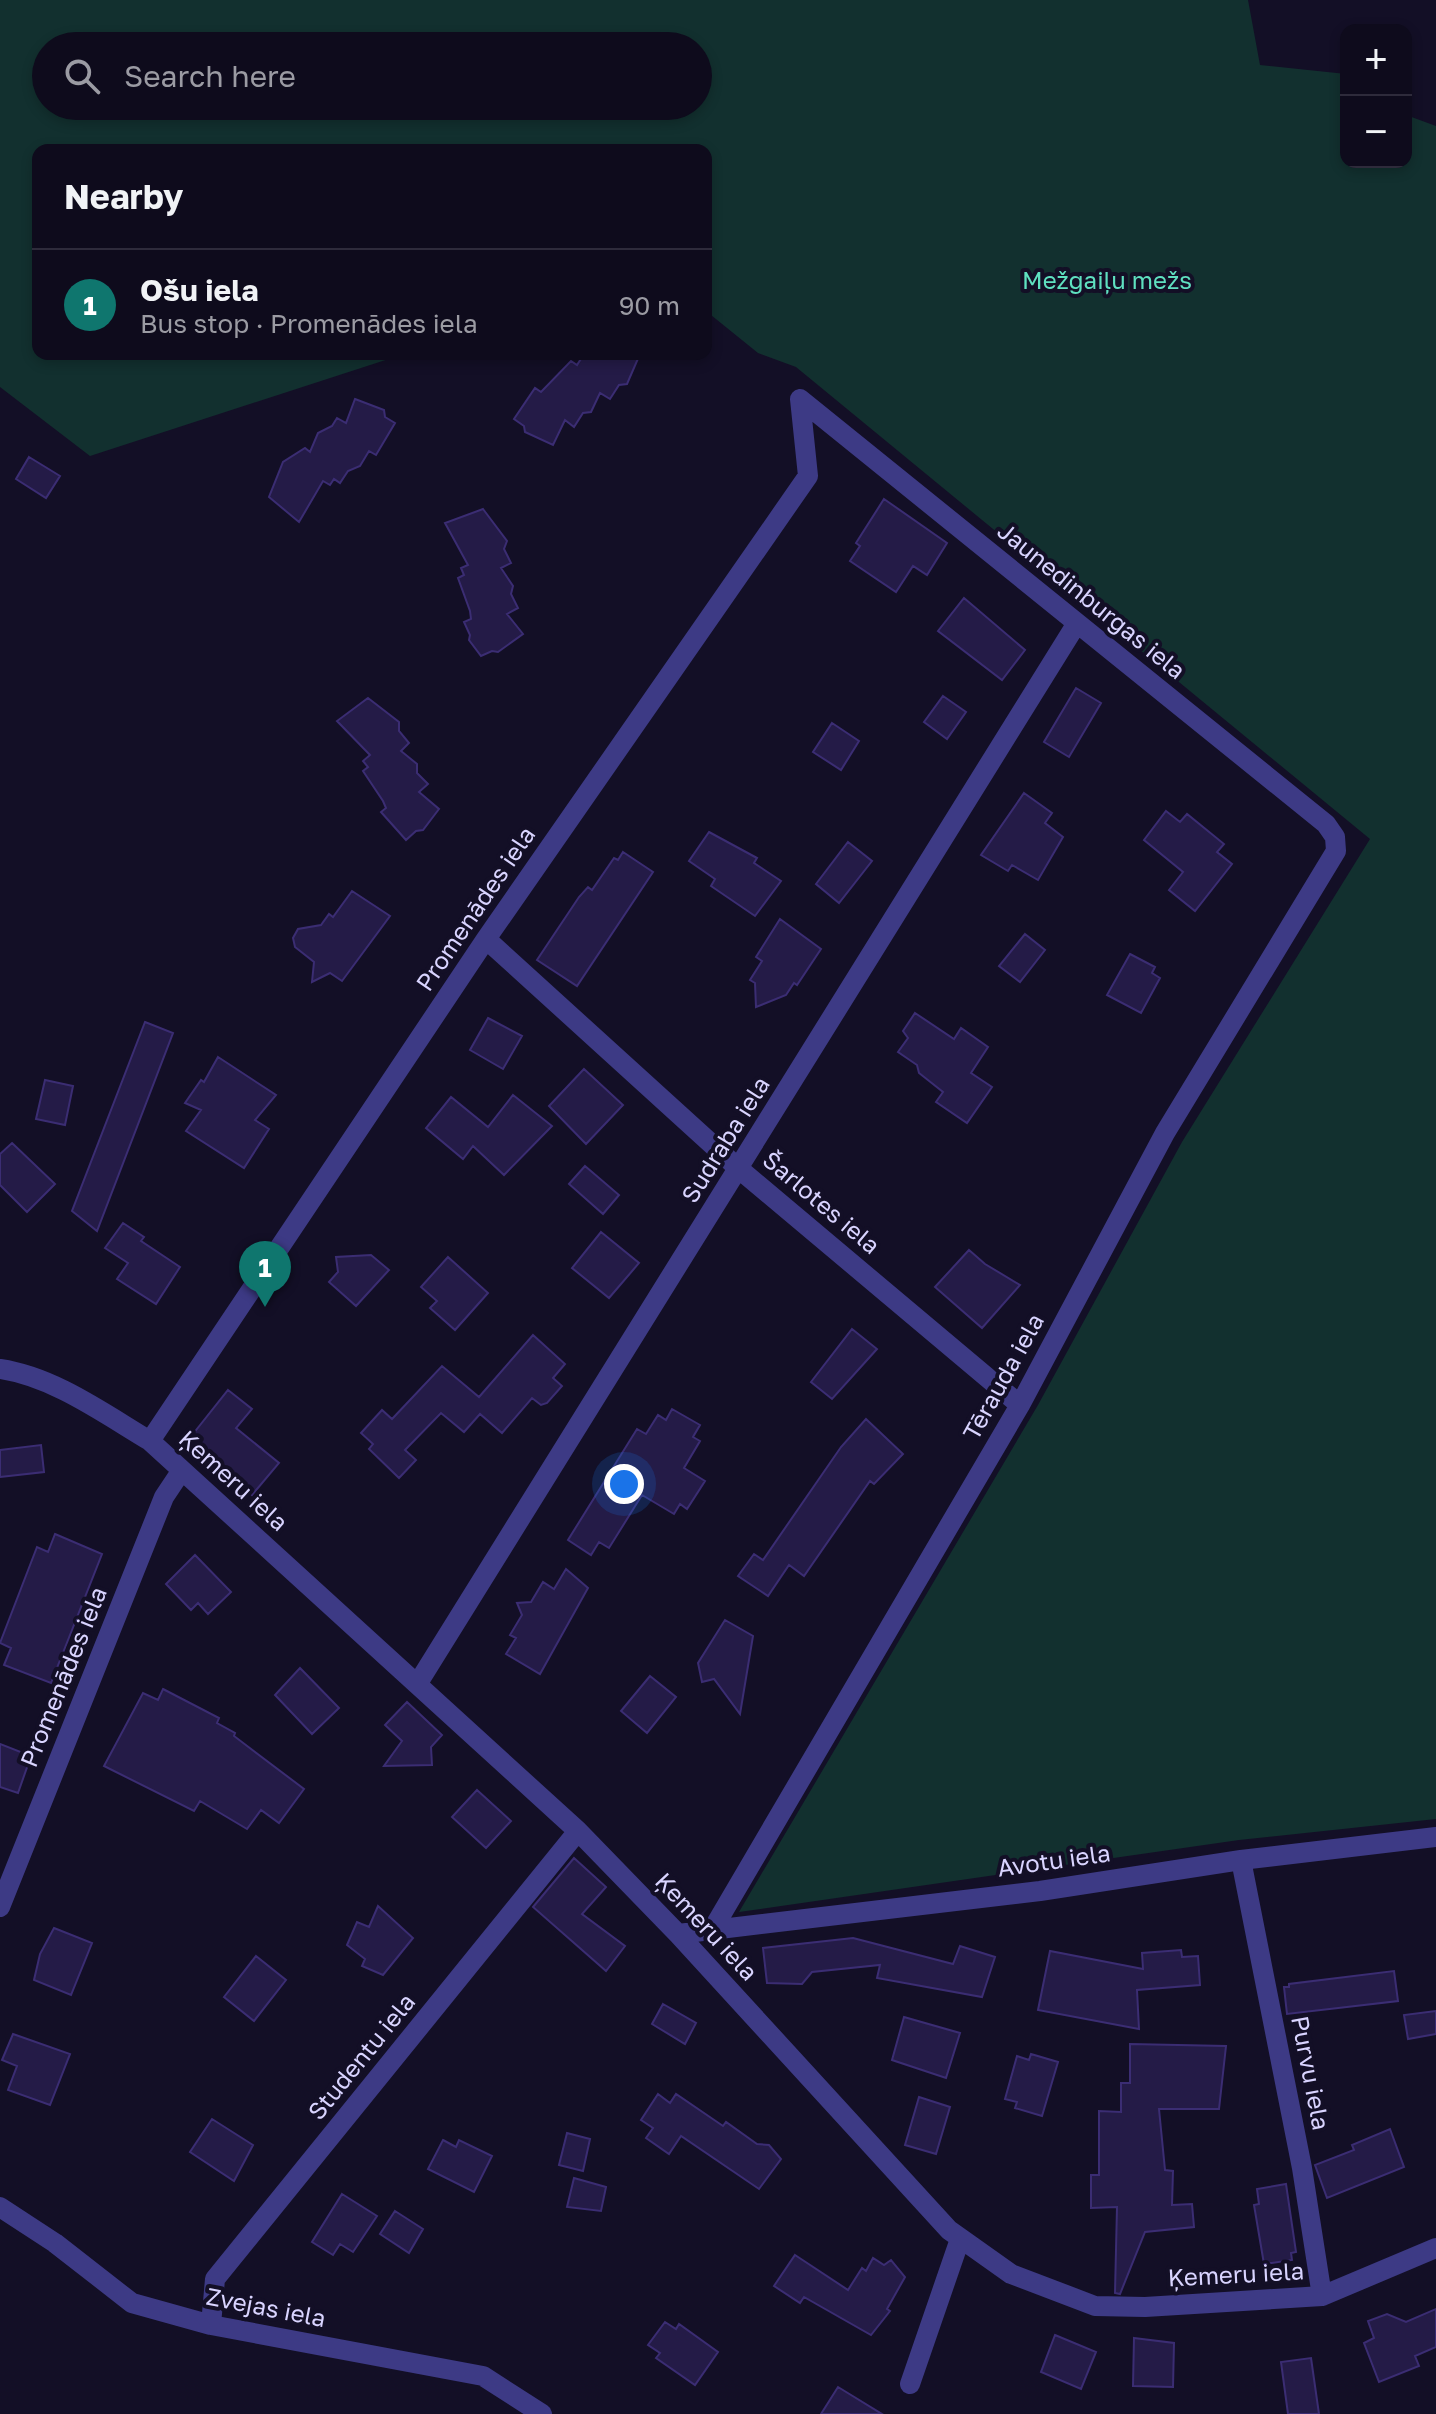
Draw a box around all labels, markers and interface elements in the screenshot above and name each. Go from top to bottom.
map controls [1340,24,1412,168]
button: + [1340,24,1412,96]
search box [32,32,712,120]
icon: search [60,54,104,98]
text: Search here [124,58,296,94]
button: − [1340,96,1412,168]
text: Nearby [64,176,184,216]
park label: Mežgaiļu mežs [1022,265,1192,295]
text: Ošu iela [140,272,259,308]
text: 1 [83,290,97,321]
text: 90 m [619,290,680,321]
text: Bus stop · Promenādes iela [140,308,478,339]
street label: Jaunedinburgas iela [992,515,1192,684]
street label: Promenādes iela [409,821,540,996]
street label: Sudraba iela [674,1071,775,1208]
street label: Šarlotes iela [758,1144,886,1259]
pin: 1 [239,1241,291,1307]
street label: Tērauda iela [956,1308,1049,1444]
street label: Ķemeru iela [173,1423,294,1537]
your location [604,1464,644,1504]
street label: Promenādes iela [13,1582,112,1771]
street label: Avotu iela [995,1837,1112,1882]
street label: Ķemeru iela [649,1866,764,1987]
street label: Studentu iela [301,1987,421,2125]
street label: Purvu iela [1286,2013,1337,2132]
street label: Ķemeru iela [1167,2255,1305,2293]
street label: Zvejas iela [204,2281,328,2332]

